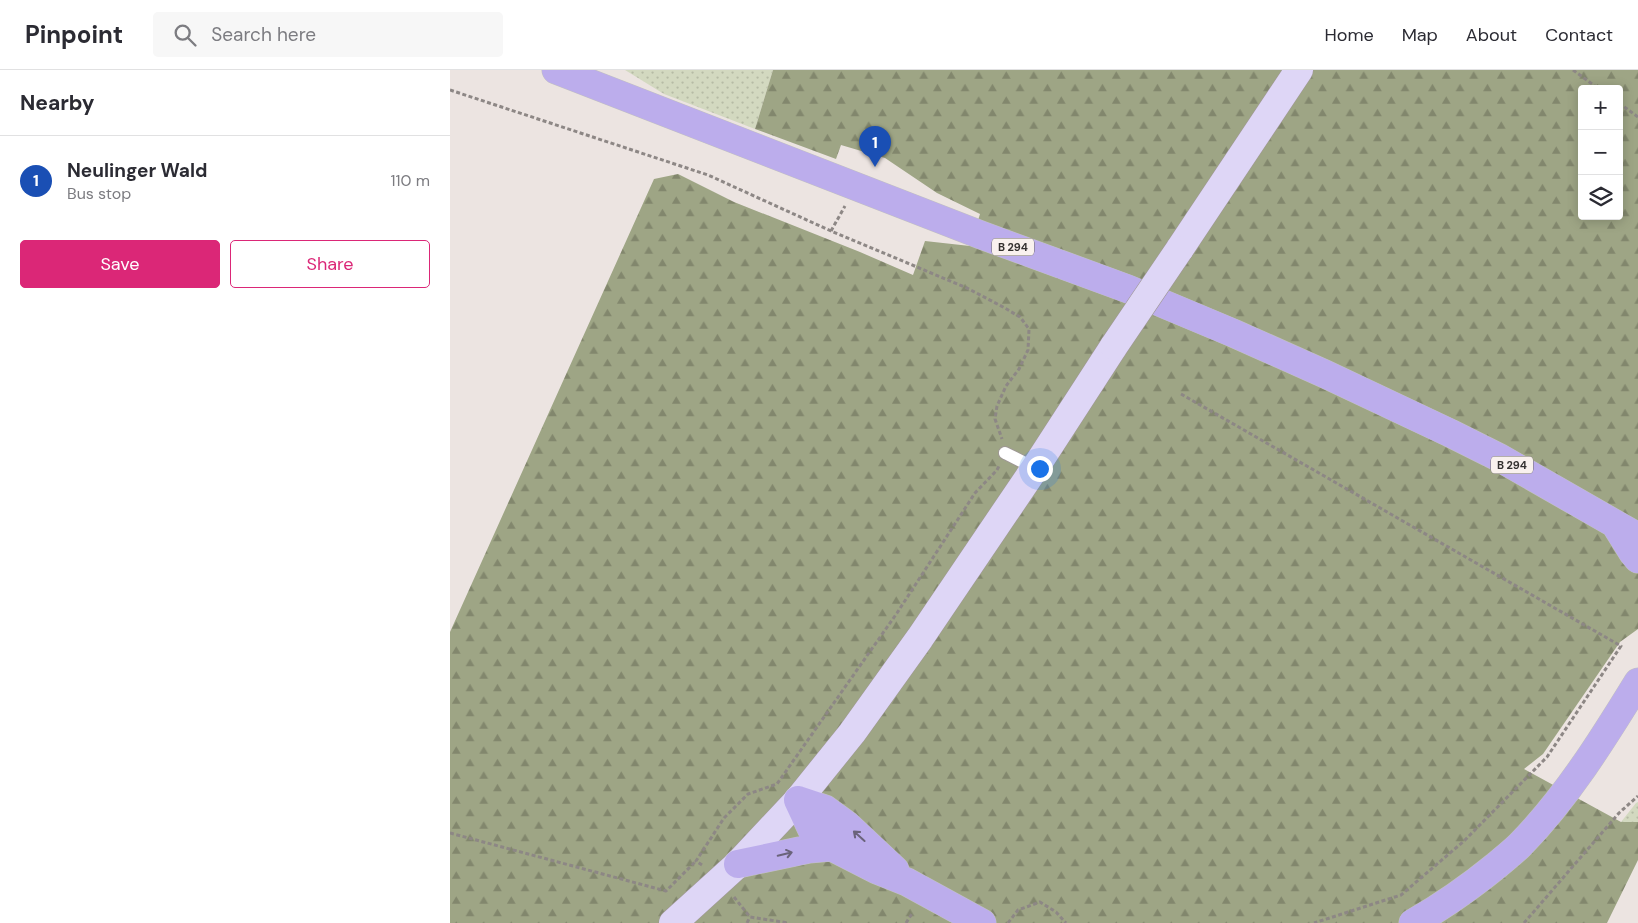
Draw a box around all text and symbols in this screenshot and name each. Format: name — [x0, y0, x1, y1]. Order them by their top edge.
search box — [153, 12, 503, 57]
text: Pinpoint — [25, 19, 123, 50]
icon: search — [171, 21, 199, 49]
text: Search here — [211, 22, 316, 47]
text: Home — [1324, 23, 1374, 47]
text: Map — [1402, 23, 1438, 47]
text: About — [1466, 23, 1517, 47]
text: Contact — [1545, 23, 1613, 47]
map controls — [1578, 85, 1623, 220]
button: + — [1578, 85, 1623, 130]
text: Nearby — [20, 89, 94, 117]
pin: 1 — [859, 126, 891, 167]
button: − — [1578, 130, 1623, 175]
text: Neulinger Wald — [67, 158, 208, 183]
text: 1 — [33, 170, 39, 191]
text: 110 m — [391, 170, 430, 191]
button: layers — [1578, 175, 1623, 220]
text: Bus stop — [67, 183, 131, 204]
road number: B 294 — [992, 238, 1034, 256]
button: Save — [20, 240, 220, 288]
button: Share — [230, 240, 430, 288]
your location — [1027, 456, 1053, 482]
road number: B 294 — [1491, 456, 1533, 474]
one-way arrow — [852, 830, 865, 842]
one-way arrow — [776, 849, 792, 858]

